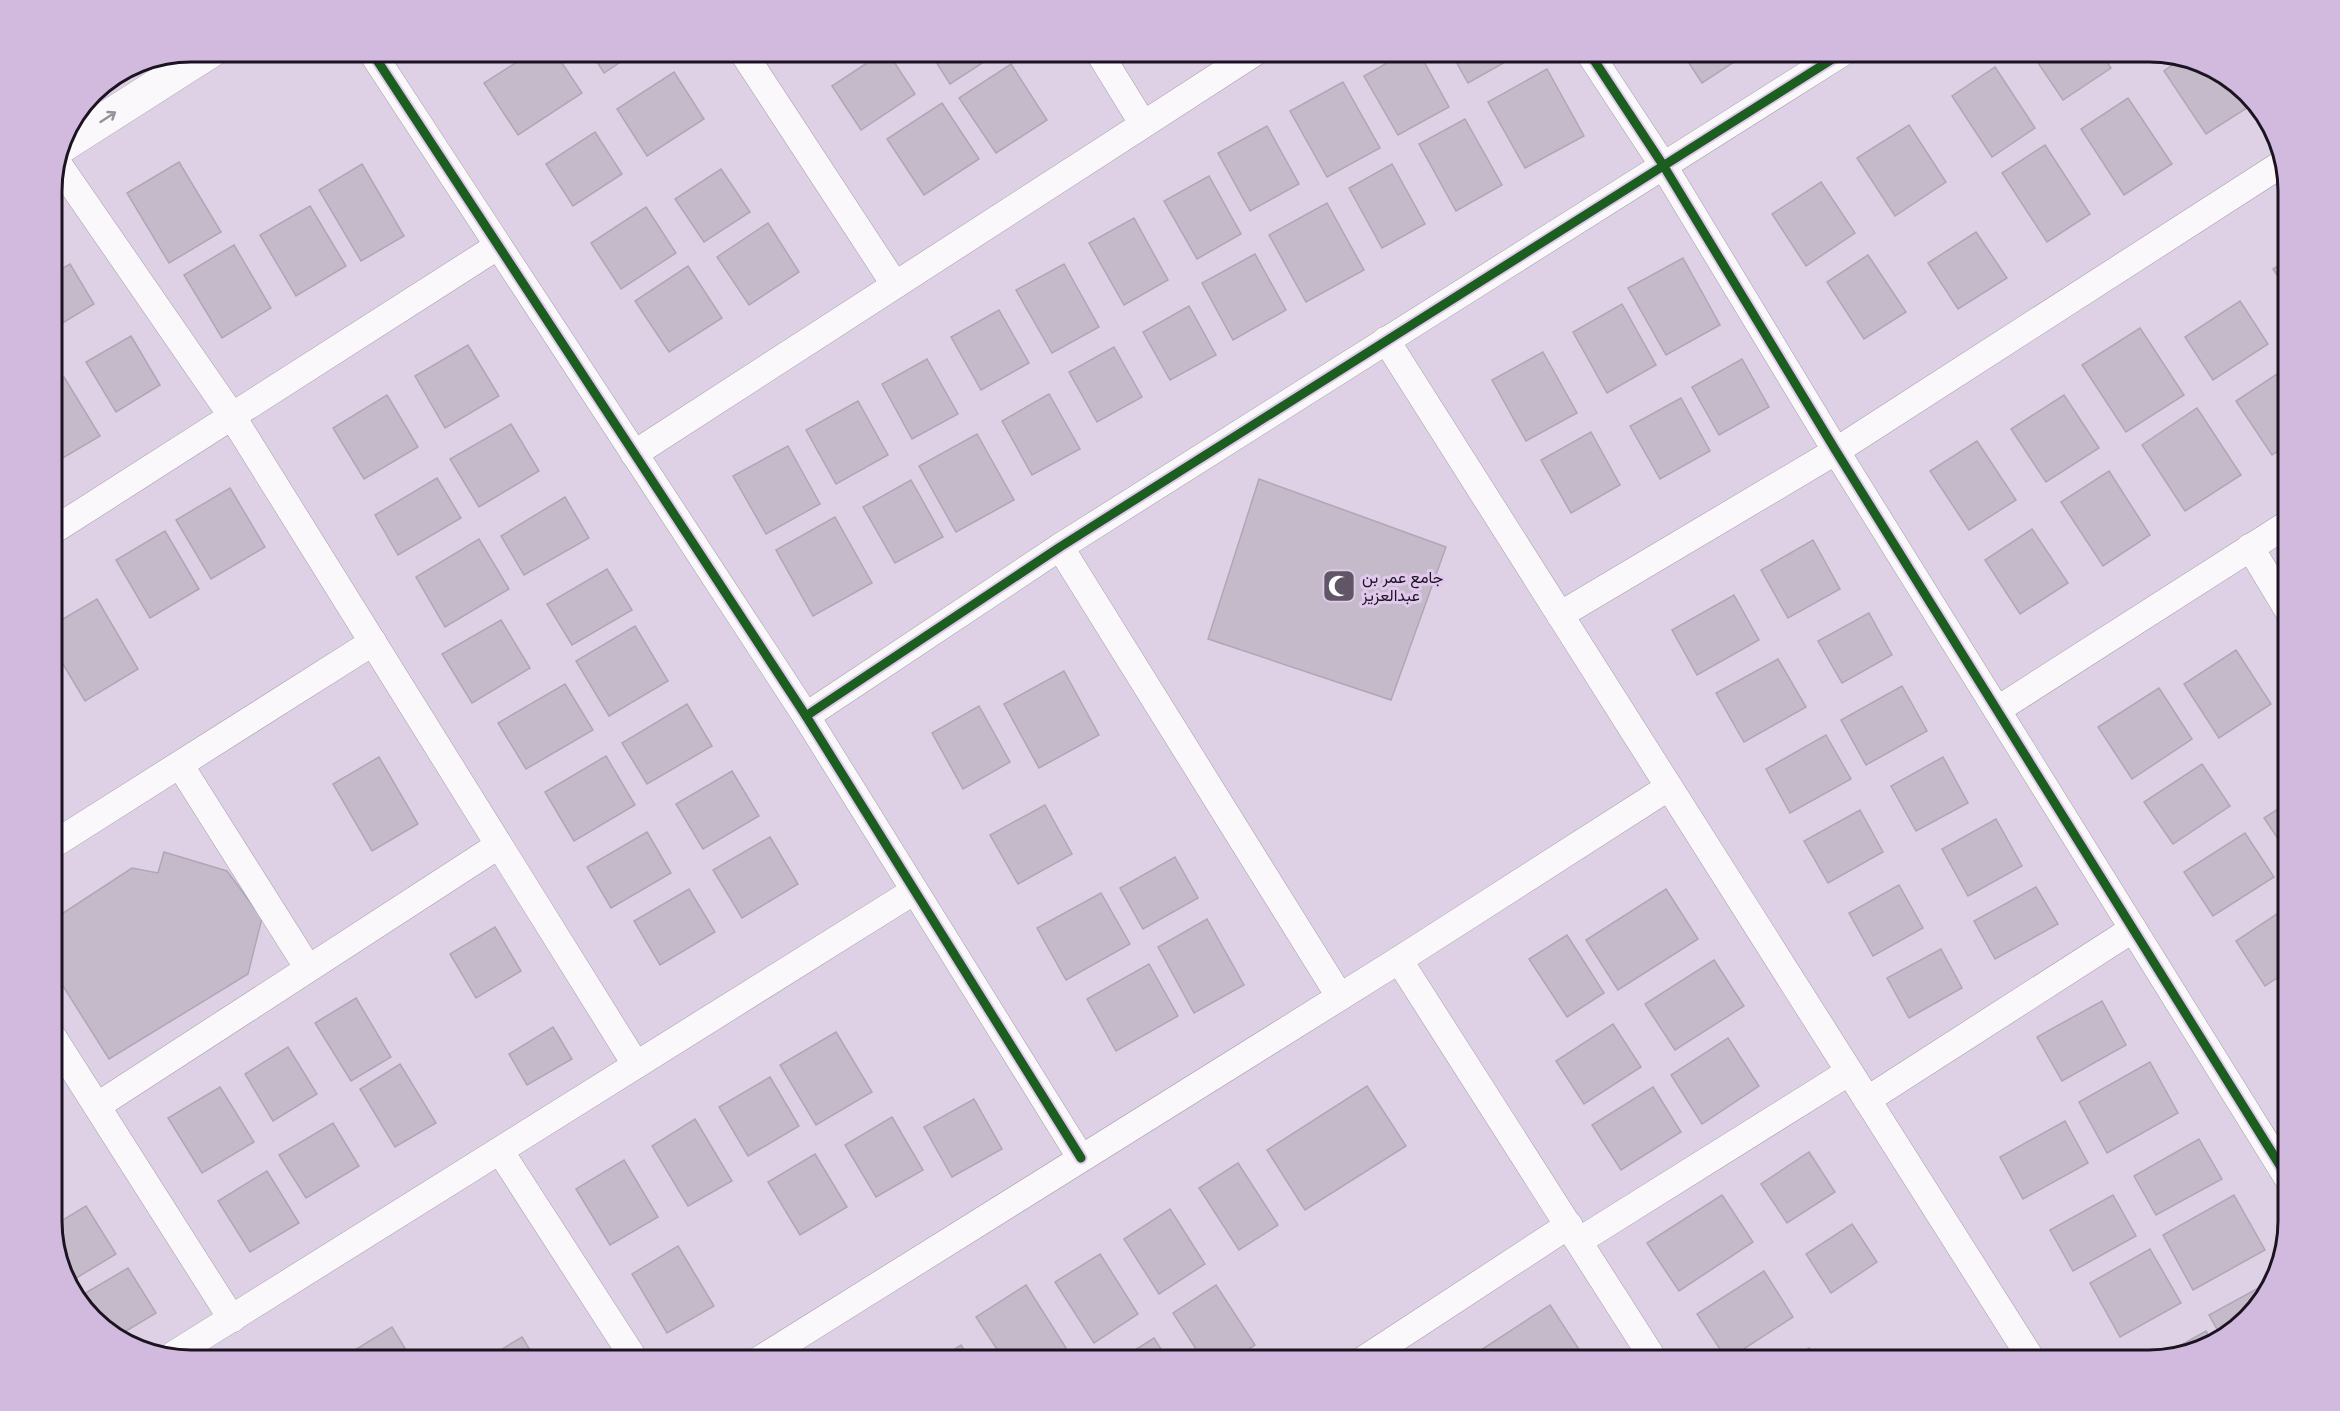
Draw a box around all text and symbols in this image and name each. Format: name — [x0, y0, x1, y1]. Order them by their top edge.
one-way arrow — [99, 111, 116, 123]
place label: جامع عمر بن عبدالعزيز — [1361, 566, 1444, 606]
mosque icon: جامع عمر بن عبدالعزيز — [1321, 568, 1357, 604]

